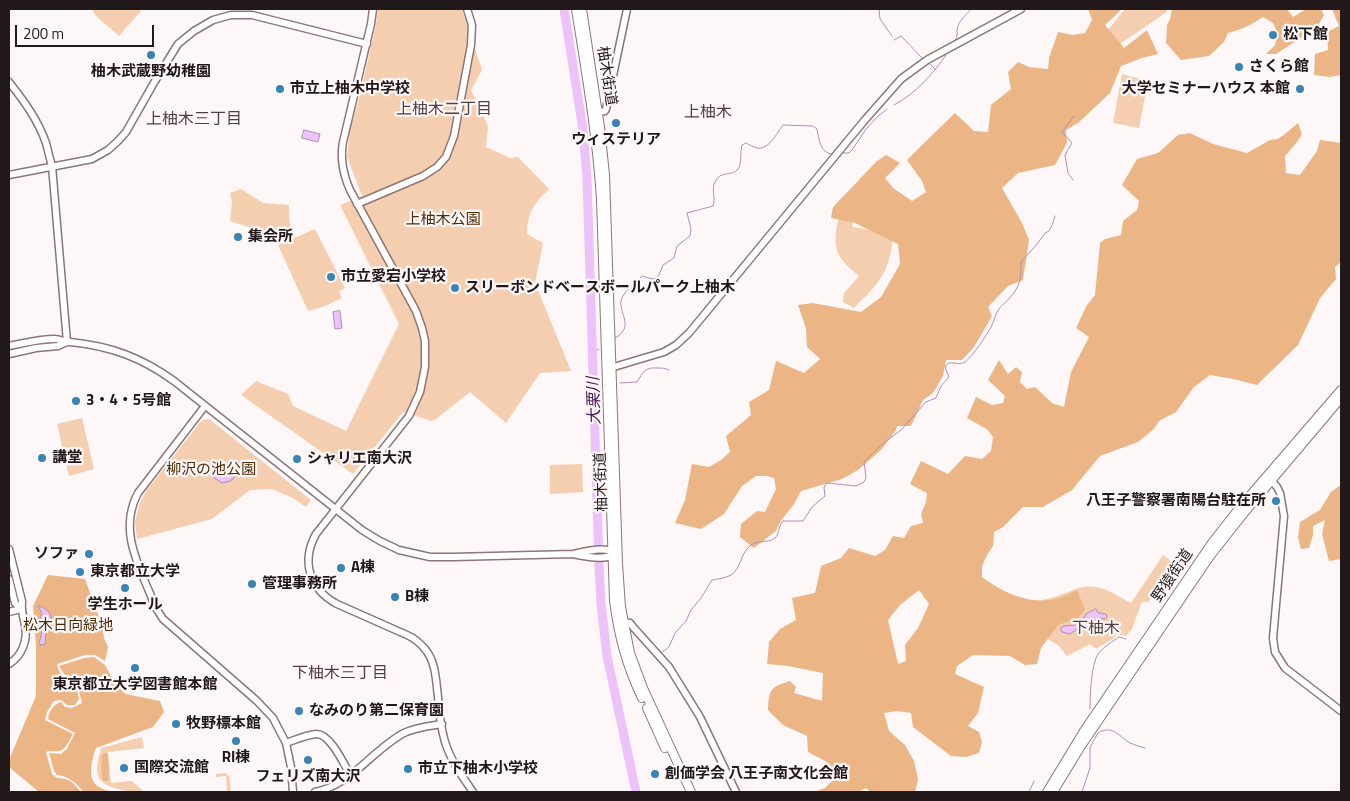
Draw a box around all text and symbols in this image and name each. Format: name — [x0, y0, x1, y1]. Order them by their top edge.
scale bar — [18, 15, 156, 47]
text: 200 m — [23, 22, 64, 45]
place label: 松下館 — [1283, 26, 1328, 44]
marker: 松下館 — [1267, 29, 1279, 41]
street label: 柚木街道 — [592, 45, 620, 107]
marker: 柚木武蔵野幼稚園 — [145, 49, 157, 61]
place label: さくら館 — [1249, 58, 1309, 76]
marker: さくら館 — [1233, 61, 1245, 73]
place label: 柚木武蔵野幼稚園 — [91, 63, 211, 81]
place label: 市立上柚木中学校 — [290, 80, 410, 98]
place label: 大学セミナーハウス 本館 — [1122, 80, 1290, 98]
marker: 市立上柚木中学校 — [274, 83, 286, 95]
marker: 大学セミナーハウス 本館 — [1294, 83, 1306, 95]
district label: 上柚木二丁目 — [396, 100, 492, 120]
district label: 上柚木 — [684, 103, 732, 123]
district label: 上柚木三丁目 — [146, 110, 242, 130]
marker: ウィステリア — [610, 117, 622, 129]
place label: ウィステリア — [571, 131, 661, 149]
park label: 上柚木公園 — [406, 211, 480, 229]
place label: 集会所 — [248, 228, 293, 246]
marker: 集会所 — [232, 231, 244, 243]
place label: 市立愛宕小学校 — [341, 268, 446, 286]
marker: 市立愛宕小学校 — [325, 271, 337, 283]
place label: スリーボンドベースボールパーク上柚木 — [465, 279, 735, 297]
marker: スリーボンドベースボールパーク上柚木 — [449, 282, 461, 294]
water label: 大栗川 — [585, 377, 605, 425]
place label: 3・4・5号館 — [86, 392, 171, 410]
marker: 3・4・5号館 — [70, 395, 82, 407]
place label: 講堂 — [52, 449, 82, 467]
place label: シャリエ南大沢 — [307, 450, 412, 468]
marker: 講堂 — [36, 452, 48, 464]
street label: 柚木街道 — [592, 452, 612, 512]
marker: シャリエ南大沢 — [291, 453, 303, 465]
park label: 柳沢の池公園 — [166, 461, 256, 479]
place label: 八王子警察署南陽台駐在所 — [1086, 492, 1266, 510]
marker: 八王子警察署南陽台駐在所 — [1270, 495, 1282, 507]
place label: ソファ — [34, 545, 79, 563]
street label: 野猿街道 — [1149, 546, 1197, 606]
marker: ソファ — [83, 548, 95, 560]
place label: A棟 — [351, 559, 375, 577]
marker: A棟 — [335, 562, 347, 574]
place label: 東京都立大学 — [90, 563, 180, 581]
marker: 東京都立大学 — [74, 566, 86, 578]
place label: 管理事務所 — [262, 575, 337, 593]
marker: 管理事務所 — [246, 578, 258, 590]
marker: 学生ホール — [119, 582, 131, 594]
place label: B棟 — [405, 588, 429, 606]
marker: B棟 — [389, 591, 401, 603]
place label: 学生ホール — [88, 596, 162, 614]
park label: 松木日向緑地 — [23, 617, 113, 635]
district label: 下柚木 — [1072, 619, 1120, 639]
marker: 東京都立大学図書館本館 — [129, 662, 141, 674]
district label: 下柚木三丁目 — [292, 664, 388, 684]
place label: 東京都立大学図書館本館 — [53, 676, 217, 694]
place label: なみのり第二保育園 — [309, 702, 444, 720]
marker: なみのり第二保育園 — [293, 705, 305, 717]
place label: 牧野標本館 — [186, 715, 261, 733]
marker: 牧野標本館 — [170, 718, 182, 730]
marker: RI棟 — [230, 735, 242, 747]
place label: RI棟 — [222, 749, 250, 767]
marker: フェリズ南大沢 — [302, 754, 314, 766]
place label: 国際交流館 — [134, 759, 209, 777]
place label: 市立下柚木小学校 — [418, 760, 538, 778]
marker: 国際交流館 — [118, 762, 130, 774]
marker: 市立下柚木小学校 — [402, 763, 414, 775]
place label: 創価学会 八王子南文化会館 — [665, 765, 848, 783]
place label: フェリズ南大沢 — [256, 768, 360, 786]
marker: 創価学会 八王子南文化会館 — [649, 768, 661, 780]

